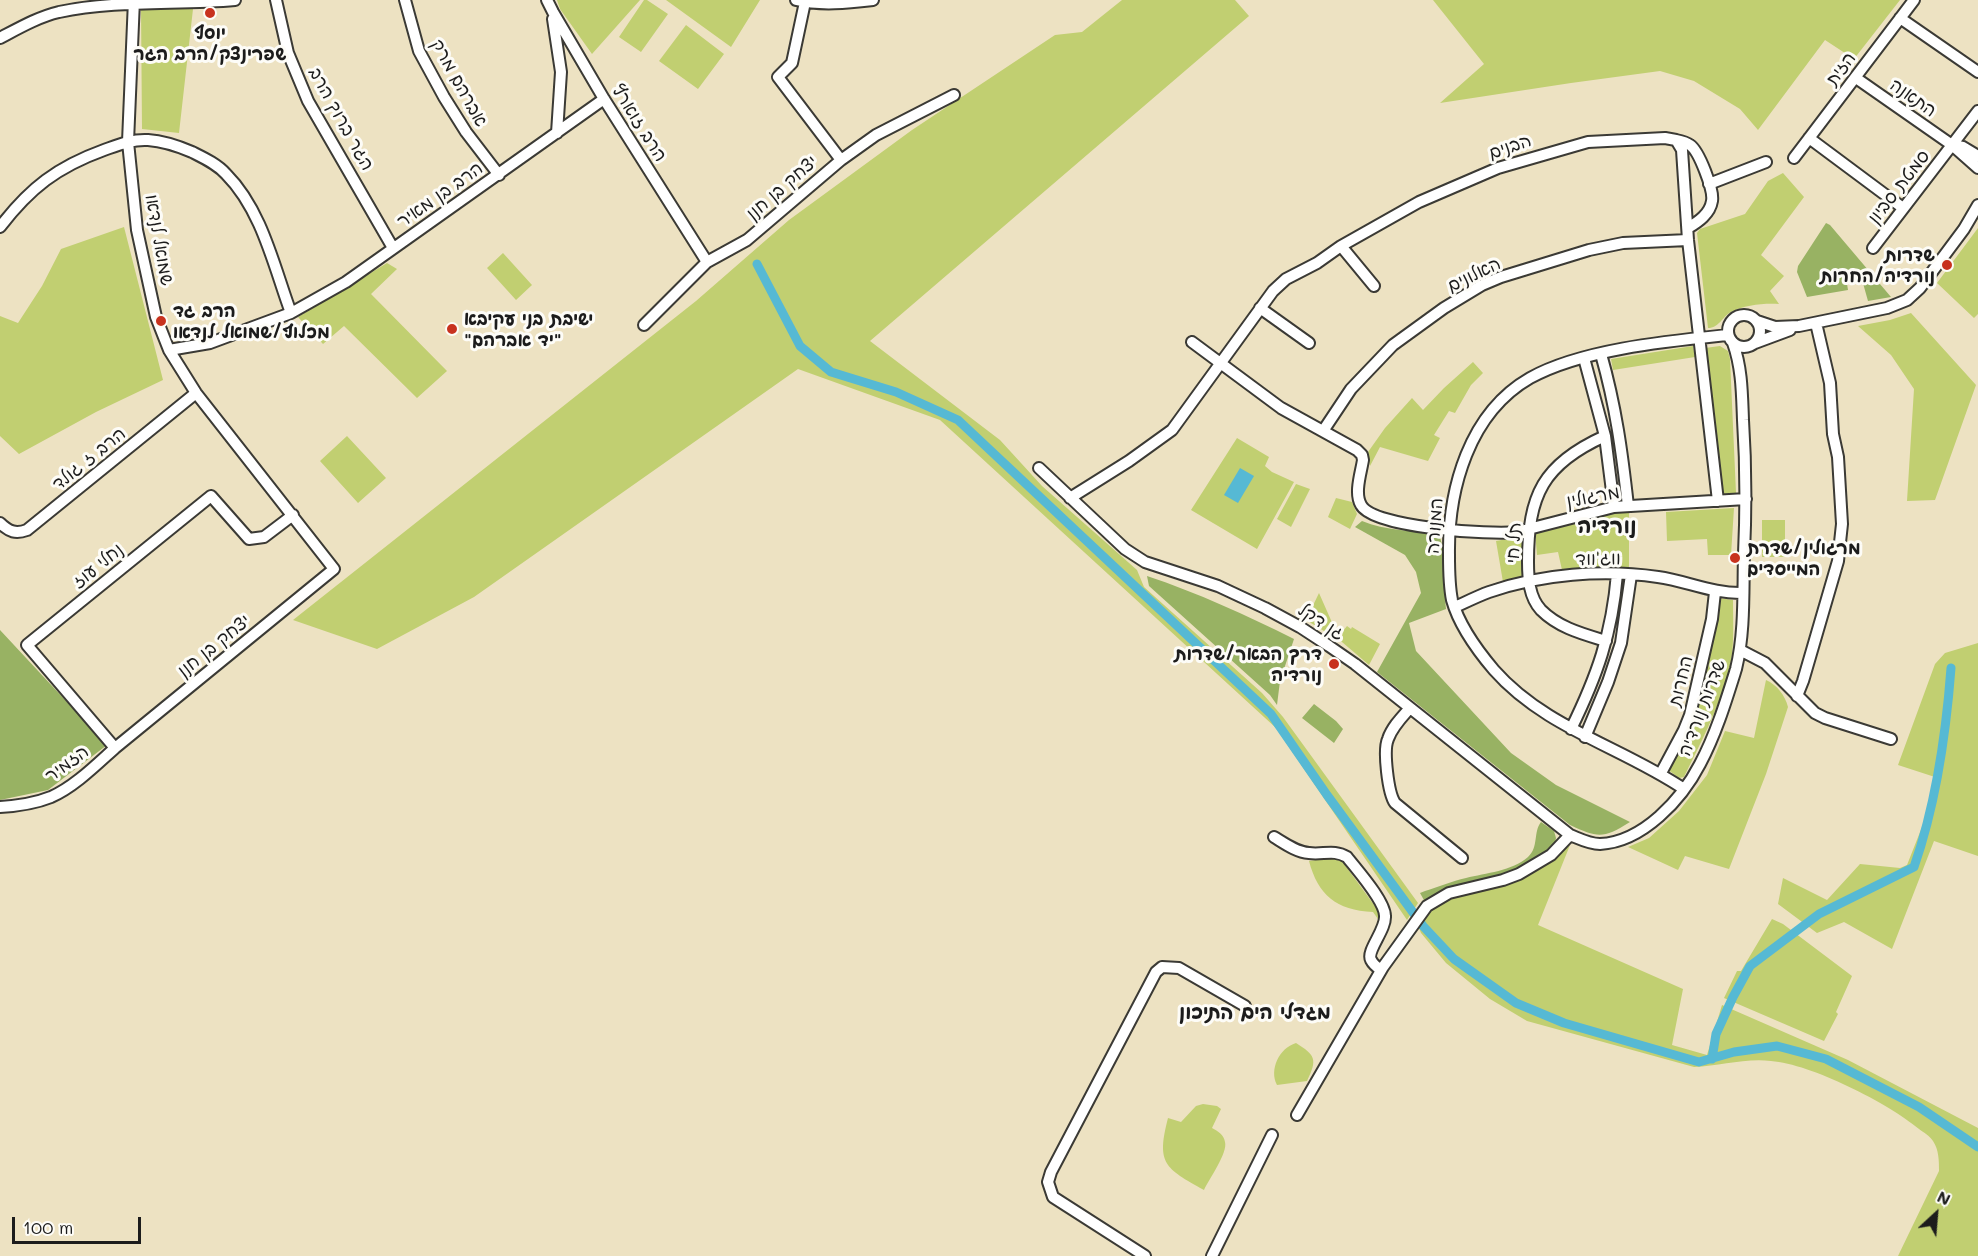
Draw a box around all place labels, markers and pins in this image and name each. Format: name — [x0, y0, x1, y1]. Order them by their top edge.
marker: יוסף שפרינצק/הרב הגר — [203, 6, 217, 20]
place label: יוסף שפרינצק/הרב הגר — [134, 22, 286, 64]
place label: שדרות נורדיה/החרות — [1820, 244, 1935, 286]
marker: שדרות נורדיה/החרות — [1940, 258, 1954, 272]
place label: הרב גד מכלוף/שמואל לנדאו — [173, 300, 330, 342]
place label: ישיבת בני עקיבא "יד אברהם" — [464, 308, 593, 350]
marker: הרב גד מכלוף/שמואל לנדאו — [154, 314, 168, 328]
marker: ישיבת בני עקיבא "יד אברהם" — [445, 322, 459, 336]
place label: מרגולין/שדרת המייסדים — [1747, 537, 1861, 580]
marker: מרגולין/שדרת המייסדים — [1728, 551, 1742, 565]
place label: דרך הבאר/שדרות נורדיה — [1174, 643, 1322, 686]
marker: דרך הבאר/שדרות נורדיה — [1327, 657, 1341, 671]

